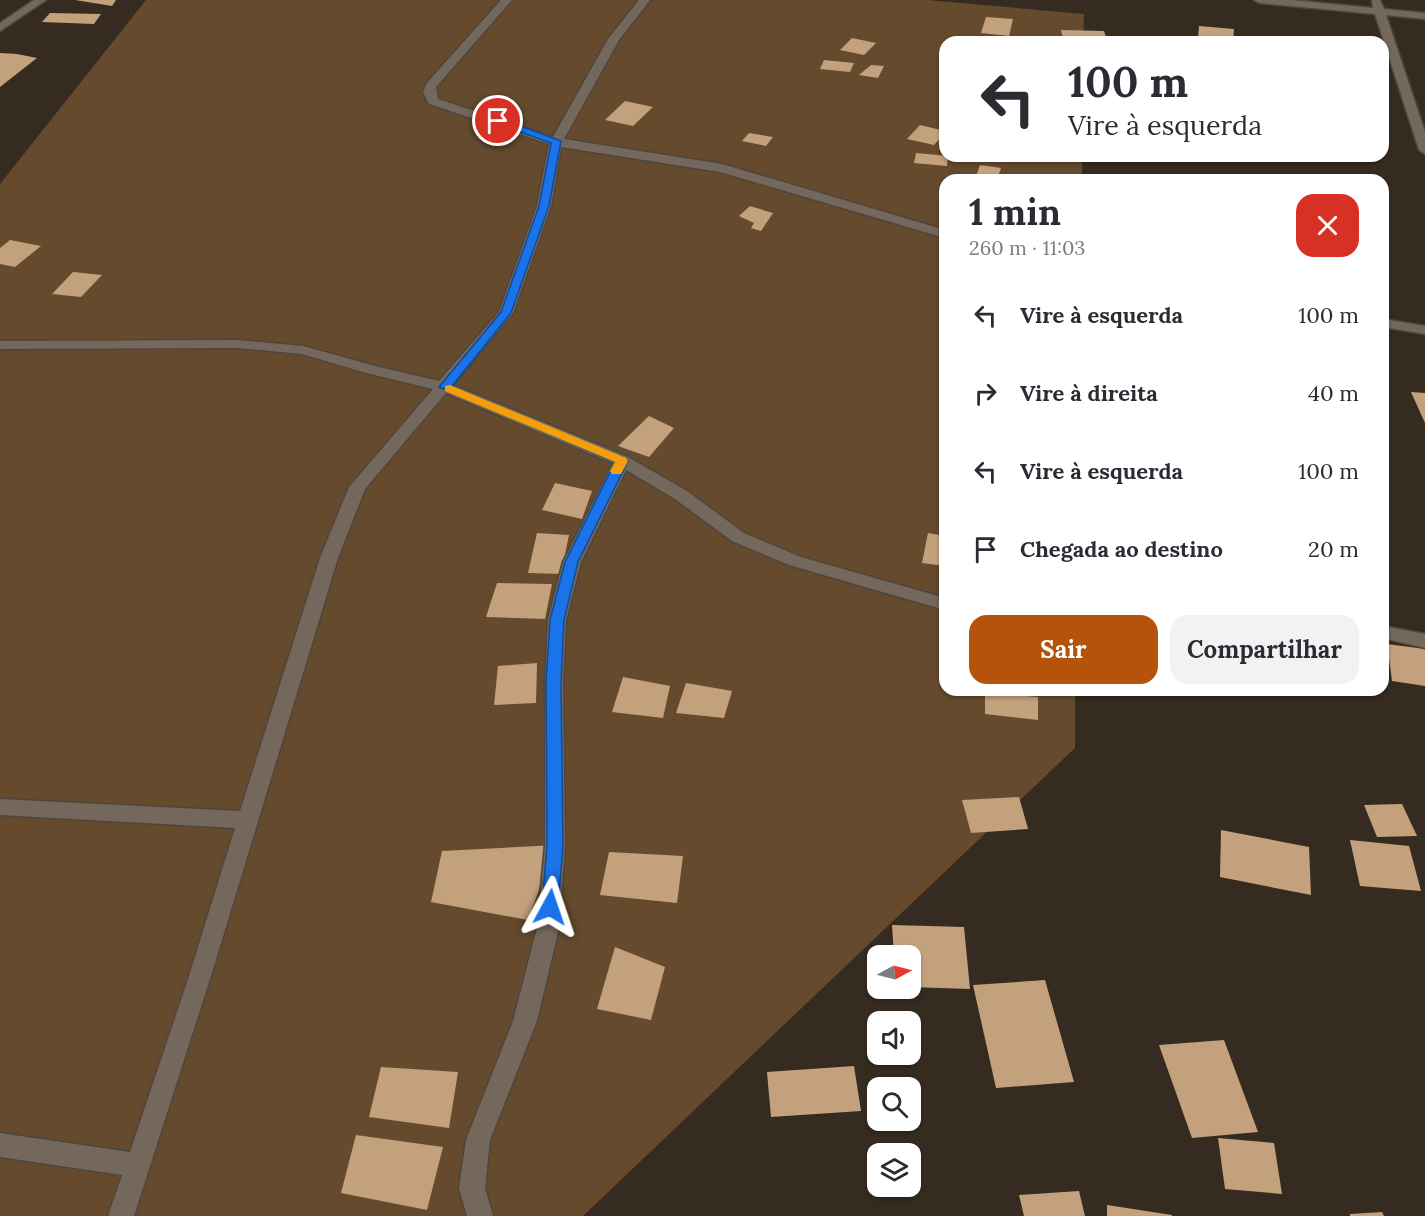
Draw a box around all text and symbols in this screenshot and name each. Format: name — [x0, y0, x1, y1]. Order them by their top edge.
text: 100 m — [1068, 55, 1188, 109]
icon: left — [969, 60, 1047, 138]
pin — [472, 95, 523, 146]
icon: arrive — [481, 104, 514, 137]
text: Vire à esquerda — [1068, 108, 1262, 142]
text: 1 min — [969, 189, 1061, 235]
button: close — [1296, 194, 1359, 257]
text: 260 m · 11:03 — [969, 235, 1086, 260]
icon: left — [969, 299, 1002, 332]
text: Vire à esquerda — [1020, 301, 1183, 329]
text: 100 m — [1298, 301, 1359, 329]
icon: right — [969, 377, 1002, 410]
text: Vire à direita — [1020, 379, 1158, 407]
text: 40 m — [1308, 379, 1359, 407]
icon: left — [969, 455, 1002, 488]
text: Vire à esquerda — [1020, 457, 1183, 485]
text: 100 m — [1298, 457, 1359, 485]
icon: arrive — [969, 533, 1002, 566]
text: Chegada ao destino — [1020, 535, 1223, 563]
text: 20 m — [1308, 535, 1359, 563]
button: Sair — [969, 615, 1158, 684]
button: Compartilhar — [1170, 615, 1359, 684]
position arrow — [518, 875, 582, 939]
north arrow — [867, 945, 921, 999]
map controls — [867, 945, 921, 1197]
button: sound — [867, 1011, 921, 1065]
button: search — [867, 1077, 921, 1131]
button: layers — [867, 1143, 921, 1197]

